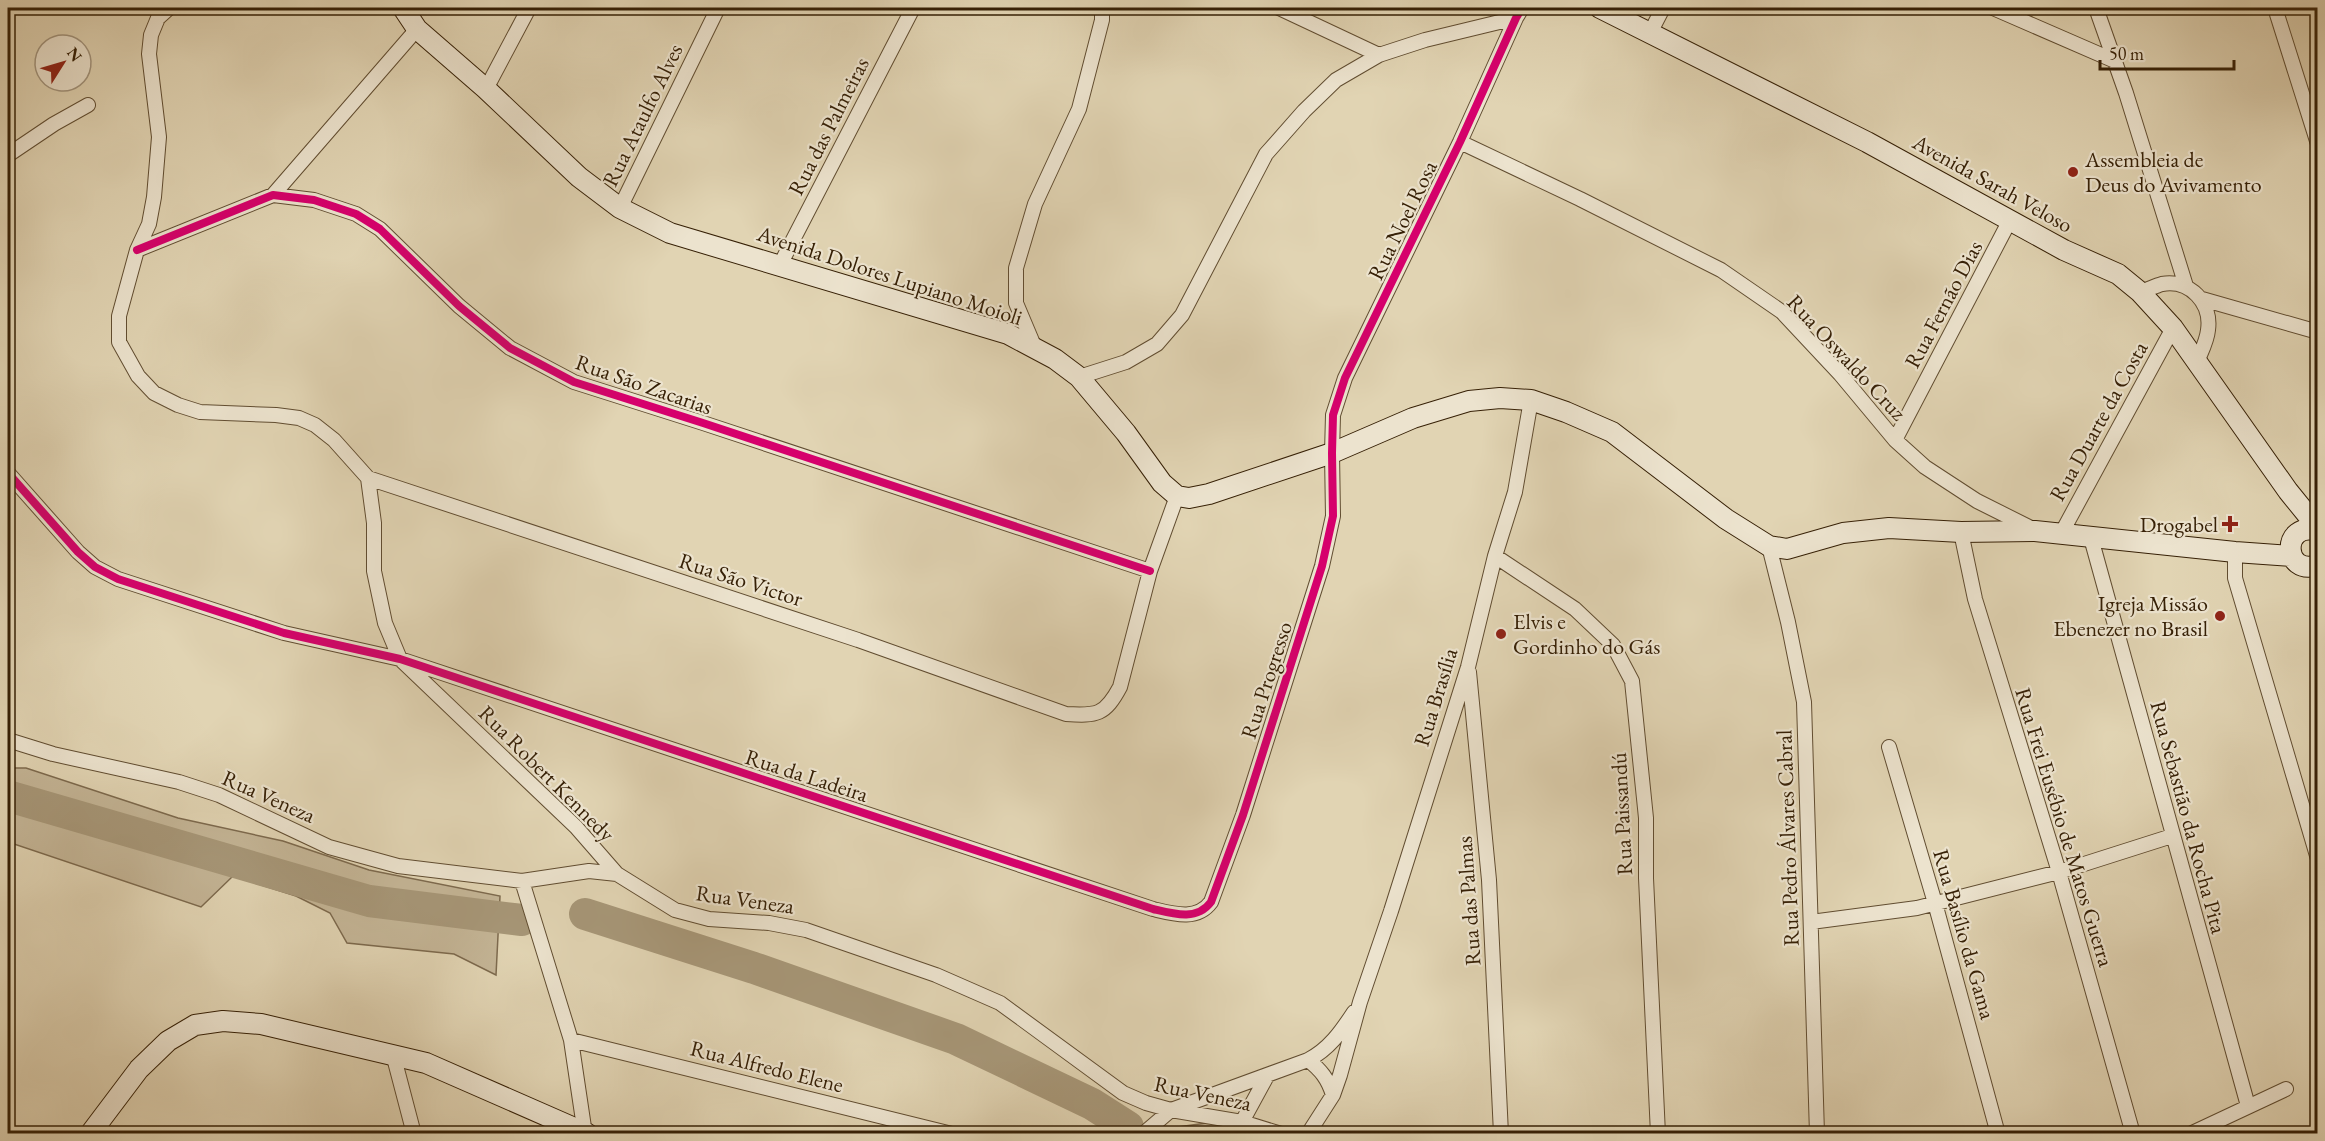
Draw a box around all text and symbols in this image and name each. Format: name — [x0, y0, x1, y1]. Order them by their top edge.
north arrow — [33, 33, 93, 93]
scale bar — [2100, 33, 2234, 71]
street label: Rua Ataulfo Alves — [595, 39, 690, 191]
text: 50 m — [2109, 42, 2144, 65]
text: N — [62, 43, 87, 66]
street label: Rua das Palmeiras — [781, 52, 876, 200]
street label: Avenida Sarah Veloso — [1907, 127, 2078, 240]
place label: Assembleia de Deus do Avivamento — [2084, 145, 2262, 199]
street label: Rua Noel Rosa — [1361, 155, 1444, 285]
marker: Assembleia de Deus do Avivamento — [2066, 165, 2080, 179]
street label: Avenida Dolores Lupiano Moioli — [753, 219, 1026, 332]
street label: Rua Fernão Dias — [1898, 235, 1989, 373]
street label: Rua Oswaldo Cruz — [1781, 288, 1913, 427]
street label: Rua Duarte da Costa — [2043, 336, 2154, 506]
street label: Rua São Zacarias — [572, 348, 716, 421]
place label: Drogabel — [2140, 510, 2218, 539]
marker: Drogabel — [2223, 517, 2237, 531]
street label: Rua São Victor — [675, 546, 807, 613]
place label: Igreja Missão Ebenezer no Brasil — [2053, 589, 2208, 643]
place label: Elvis e Gordinho do Gás — [1513, 607, 1660, 661]
marker: Igreja Missão Ebenezer no Brasil — [2213, 609, 2227, 623]
street label: Rua Progresso — [1234, 618, 1299, 742]
marker: Elvis e Gordinho do Gás — [1494, 627, 1508, 641]
street label: Rua Brasília — [1407, 644, 1464, 750]
street label: Rua Frei Eusébio de Matos Guerra — [2008, 684, 2121, 970]
street label: Rua Sebastião da Rocha Pita — [2143, 697, 2234, 937]
street label: Rua Robert Kennedy — [472, 699, 621, 848]
street label: Rua Pedro Álvares Cabral — [1769, 729, 1806, 947]
street label: Rua da Ladeira — [742, 742, 872, 809]
street label: Rua Paissandú — [1604, 751, 1639, 876]
street label: Rua Veneza — [218, 763, 320, 830]
street label: Rua das Palmas — [1450, 835, 1487, 967]
street label: Rua Basílio da Gama — [1926, 846, 2003, 1023]
street label: Rua Veneza — [694, 878, 796, 921]
street label: Rua Alfredo Elene — [687, 1033, 847, 1100]
street label: Rua Veneza — [1152, 1069, 1254, 1118]

